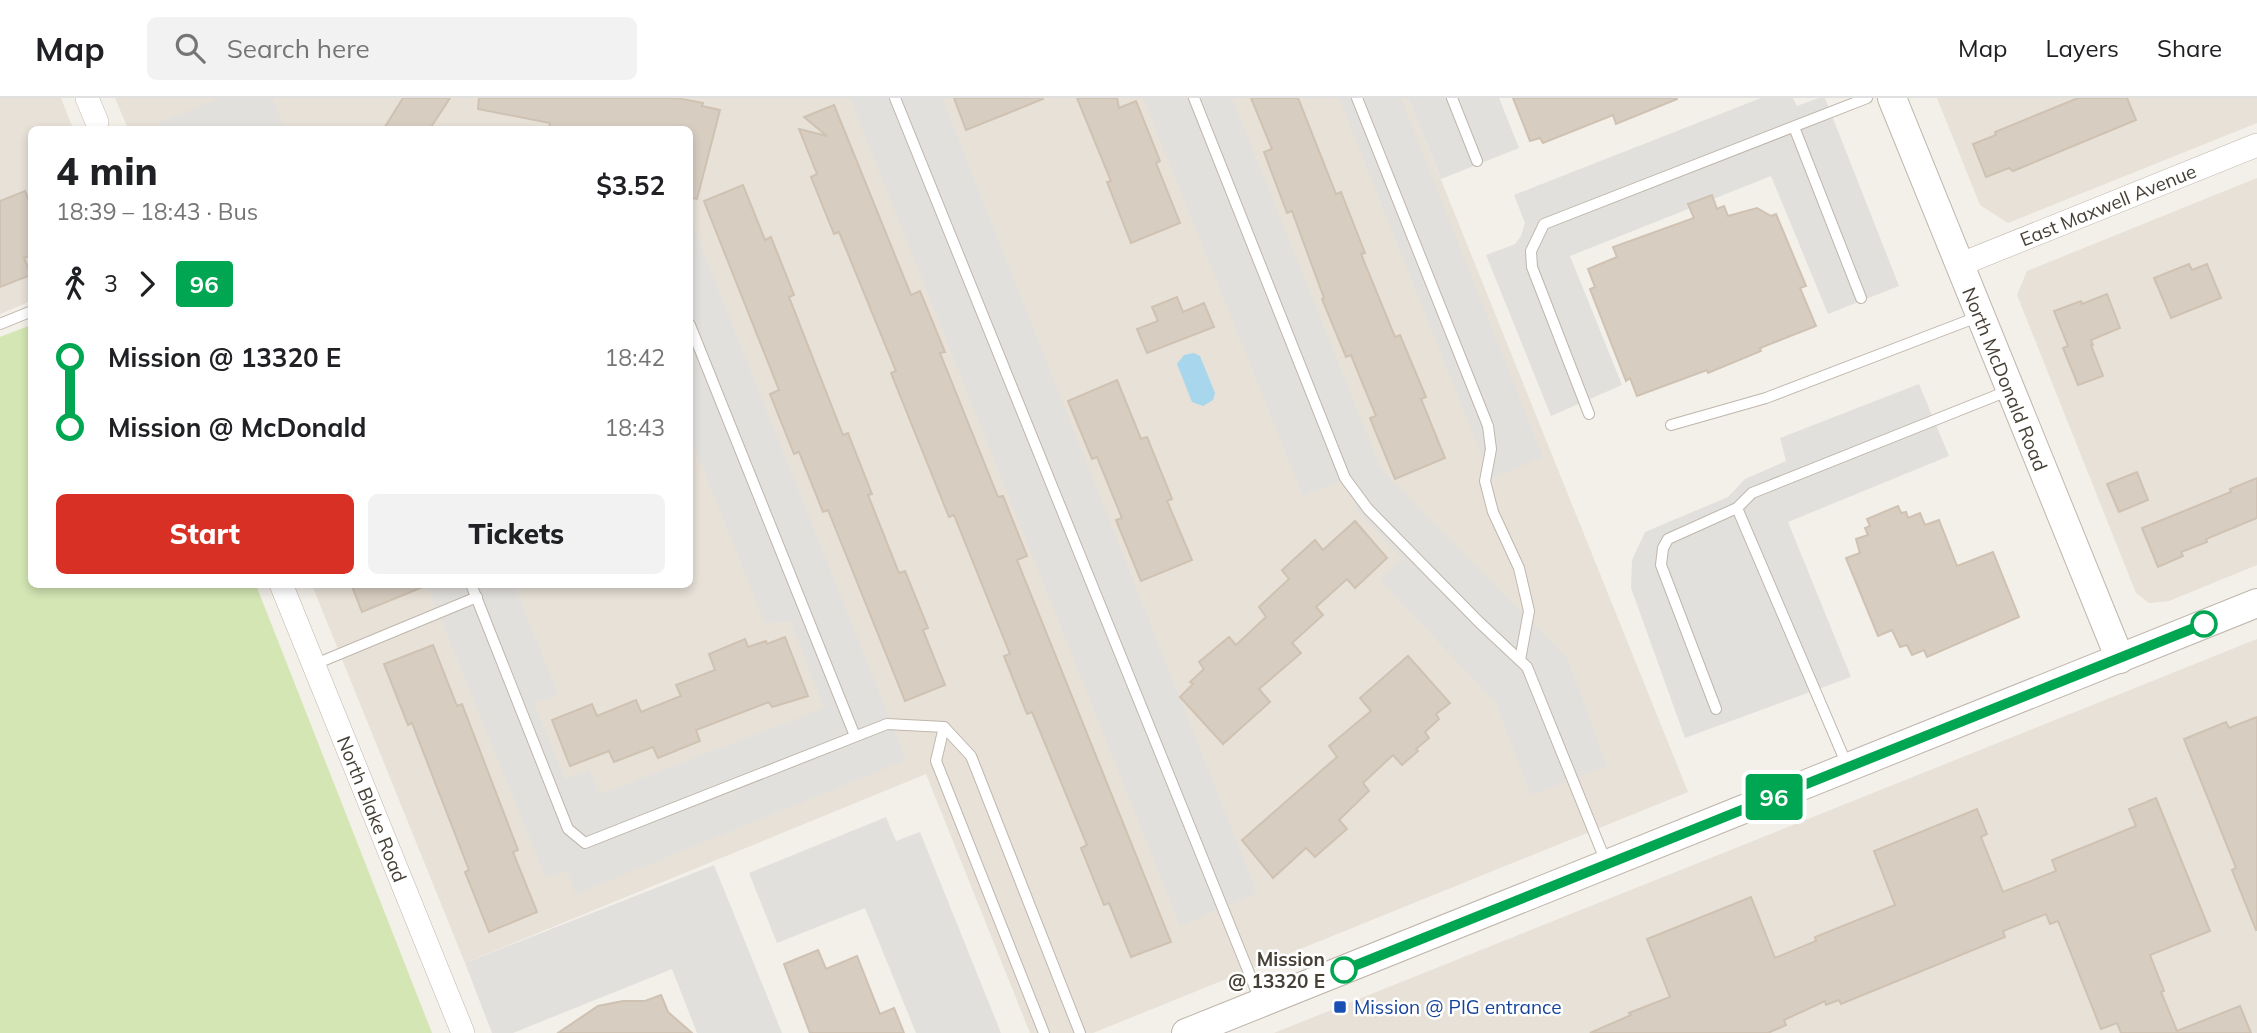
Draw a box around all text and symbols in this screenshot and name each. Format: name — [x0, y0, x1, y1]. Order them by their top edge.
search box — [147, 17, 637, 80]
text: Map — [35, 28, 105, 69]
icon: search — [171, 29, 209, 67]
text: Search here — [227, 32, 370, 65]
text: Map — [1958, 33, 2007, 63]
text: Layers — [2045, 33, 2119, 63]
text: Share — [2157, 33, 2222, 63]
text: 4 min — [56, 147, 158, 195]
street label: East Maxwell Avenue — [2016, 159, 2200, 251]
text: $3.52 — [596, 169, 665, 202]
text: 18:39 – 18:43 · Bus — [56, 197, 258, 226]
icon: walk — [56, 265, 94, 303]
icon: forward — [128, 265, 166, 303]
text: 3 — [104, 269, 118, 298]
text: 96 — [190, 269, 219, 299]
street label: North McDonald Road — [1957, 284, 2053, 474]
text: Mission @ 13320 E — [108, 341, 341, 374]
text: 18:42 — [605, 343, 665, 372]
text: Mission @ McDonald — [108, 411, 366, 444]
text: 18:43 — [605, 413, 665, 442]
button: Start — [56, 494, 354, 574]
button: Tickets — [368, 494, 665, 574]
unlabelled marker — [2191, 611, 2217, 637]
street label: North Blake Road — [332, 732, 412, 886]
line badge: 96 — [1742, 774, 1806, 820]
text: 96 — [1760, 782, 1788, 812]
place label: Mission @ 13320 E — [1228, 947, 1325, 993]
marker: Mission @ 13320 E — [1331, 957, 1357, 983]
place label: Mission @ PIG entrance — [1354, 995, 1562, 1019]
marker: Mission @ PIG entrance — [1332, 999, 1348, 1015]

